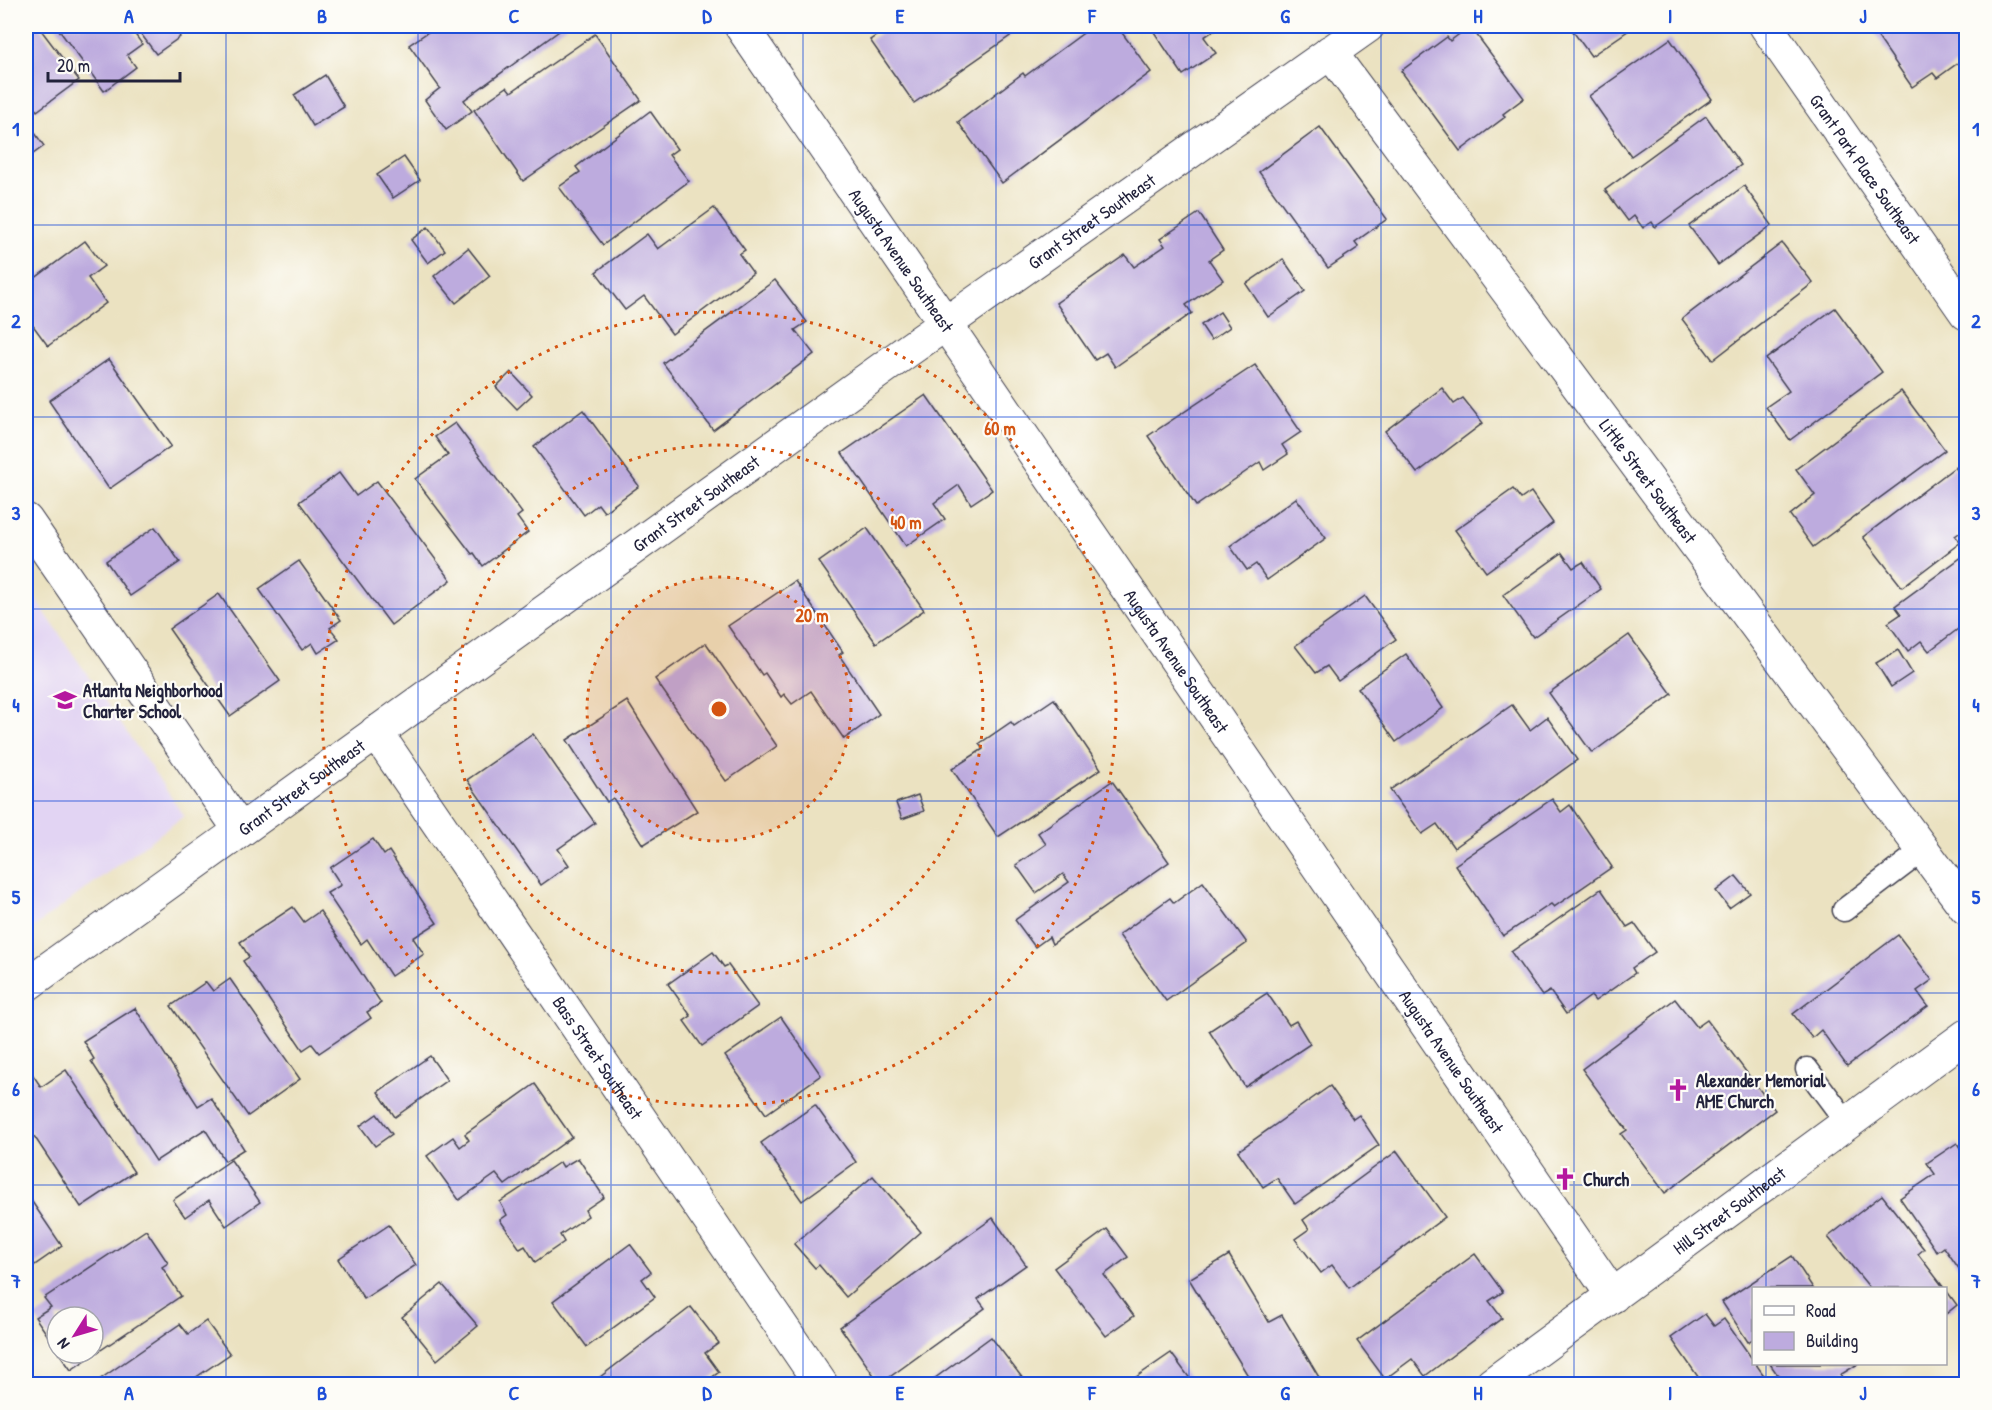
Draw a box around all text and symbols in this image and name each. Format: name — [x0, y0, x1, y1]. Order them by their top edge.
text: A — [124, 2, 134, 29]
text: B — [317, 2, 327, 29]
text: C — [509, 2, 520, 29]
text: D — [702, 2, 712, 29]
text: E — [896, 2, 905, 29]
text: F — [1087, 2, 1097, 29]
text: G — [1280, 2, 1290, 29]
text: H — [1473, 2, 1483, 29]
text: I — [1668, 2, 1672, 29]
text: J — [1859, 2, 1867, 29]
scale bar — [48, 45, 180, 83]
text: 20 m — [57, 53, 90, 78]
street label: Grant Park Place Southeast — [1804, 89, 1927, 250]
text: 1 — [12, 115, 20, 142]
text: 1 — [1972, 115, 1980, 142]
street label: Grant Street Southeast — [1022, 167, 1161, 275]
street label: Augusta Avenue Southeast — [844, 183, 960, 338]
text: 2 — [11, 307, 21, 334]
text: 2 — [1971, 307, 1981, 334]
street label: Little Street Southeast — [1594, 413, 1703, 549]
text: 60 m — [984, 416, 1016, 441]
street label: Grant Street Southeast — [627, 448, 765, 557]
text: 3 — [12, 499, 21, 526]
text: 3 — [1972, 499, 1981, 526]
text: 40 m — [890, 510, 922, 535]
street label: Augusta Avenue Southeast — [1119, 584, 1236, 738]
text: 20 m — [796, 603, 828, 628]
place label: Atlanta Neighborhood Charter School — [83, 678, 222, 724]
school or university icon: Atlanta Neighborhood Charter School — [52, 687, 78, 713]
text: 4 — [12, 691, 20, 718]
text: 4 — [1972, 691, 1980, 718]
centre of rings — [709, 699, 729, 719]
street label: Grant Street Southeast — [233, 732, 370, 841]
text: 5 — [12, 883, 21, 910]
text: 5 — [1972, 883, 1981, 910]
street label: Augusta Avenue Southeast — [1394, 985, 1511, 1139]
street label: Bass Street Southeast — [547, 991, 650, 1125]
place label: Alexander Memorial AME Church — [1696, 1068, 1827, 1114]
text: 6 — [12, 1075, 20, 1102]
text: 6 — [1972, 1075, 1980, 1102]
church icon: Alexander Memorial AME Church — [1665, 1077, 1691, 1103]
street label: Hill Street Southeast — [1667, 1160, 1791, 1260]
church icon: Church — [1552, 1166, 1578, 1192]
place label: Church — [1583, 1167, 1630, 1192]
text: 7 — [10, 1267, 21, 1294]
text: 7 — [1970, 1267, 1981, 1294]
legend — [1752, 1287, 1947, 1365]
text: Road — [1806, 1298, 1836, 1323]
north arrow — [45, 1305, 105, 1365]
text: Building — [1806, 1328, 1858, 1353]
text: N — [51, 1334, 74, 1354]
text: A — [124, 1379, 134, 1406]
text: B — [317, 1379, 327, 1406]
text: C — [509, 1379, 520, 1406]
text: D — [702, 1379, 712, 1406]
text: E — [896, 1379, 905, 1406]
text: F — [1087, 1379, 1097, 1406]
text: G — [1280, 1379, 1290, 1406]
text: H — [1473, 1379, 1483, 1406]
text: I — [1668, 1379, 1672, 1406]
text: J — [1859, 1379, 1867, 1406]

